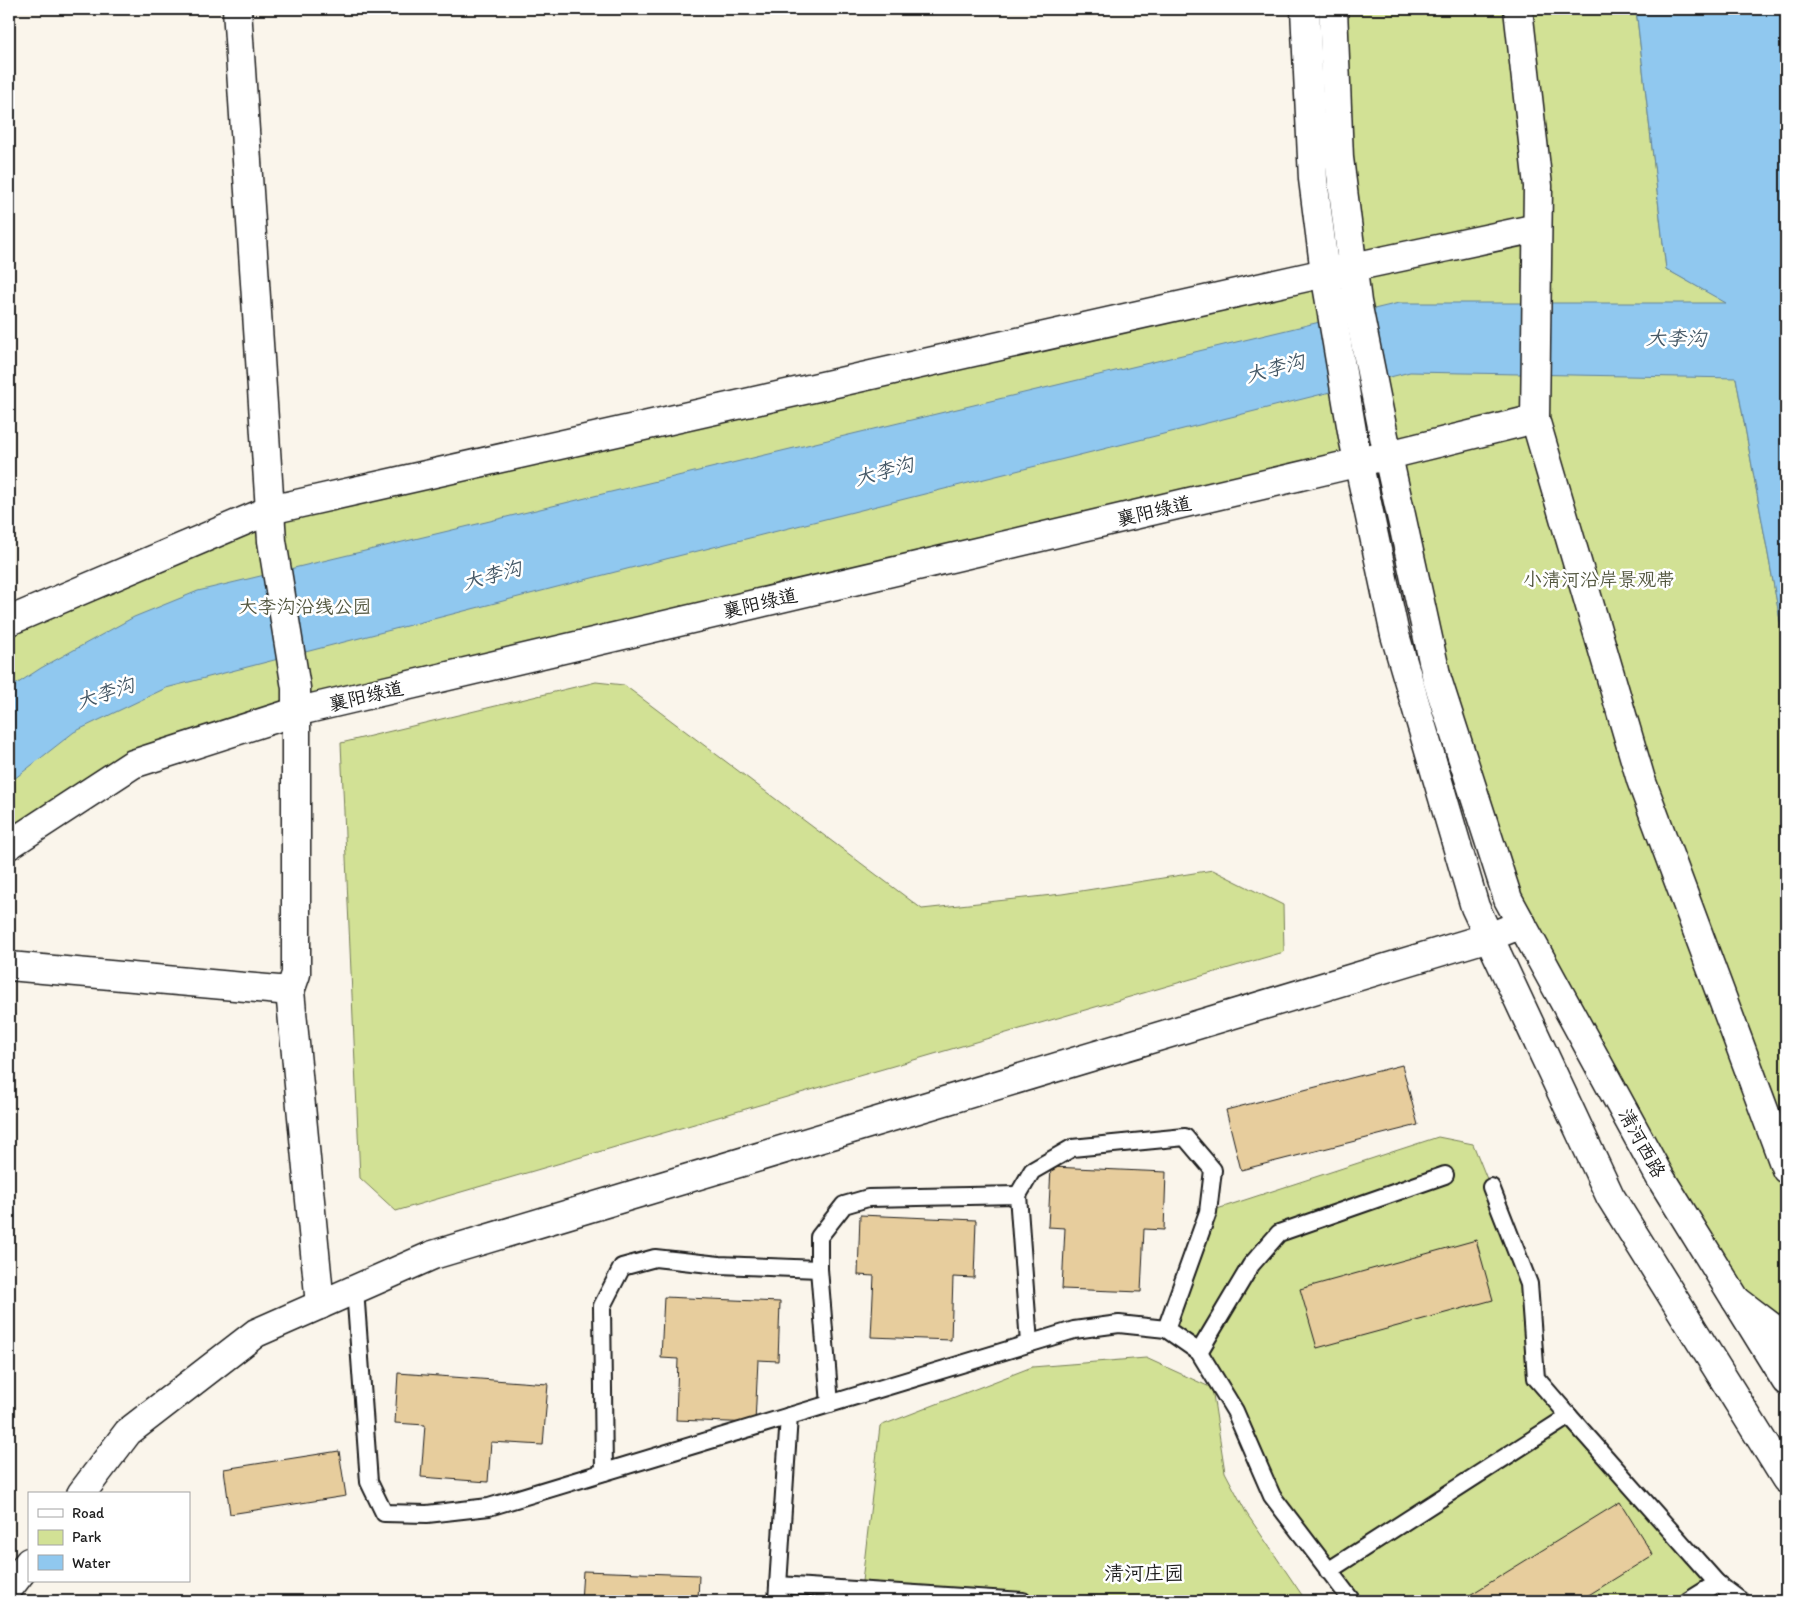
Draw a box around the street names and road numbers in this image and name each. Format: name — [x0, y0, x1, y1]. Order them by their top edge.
street label: 襄阳绿道 — [1114, 491, 1194, 531]
street label: 襄阳绿道 — [720, 583, 800, 623]
street label: 襄阳绿道 — [326, 676, 406, 716]
street label: 清河西路 — [1614, 1104, 1670, 1182]

